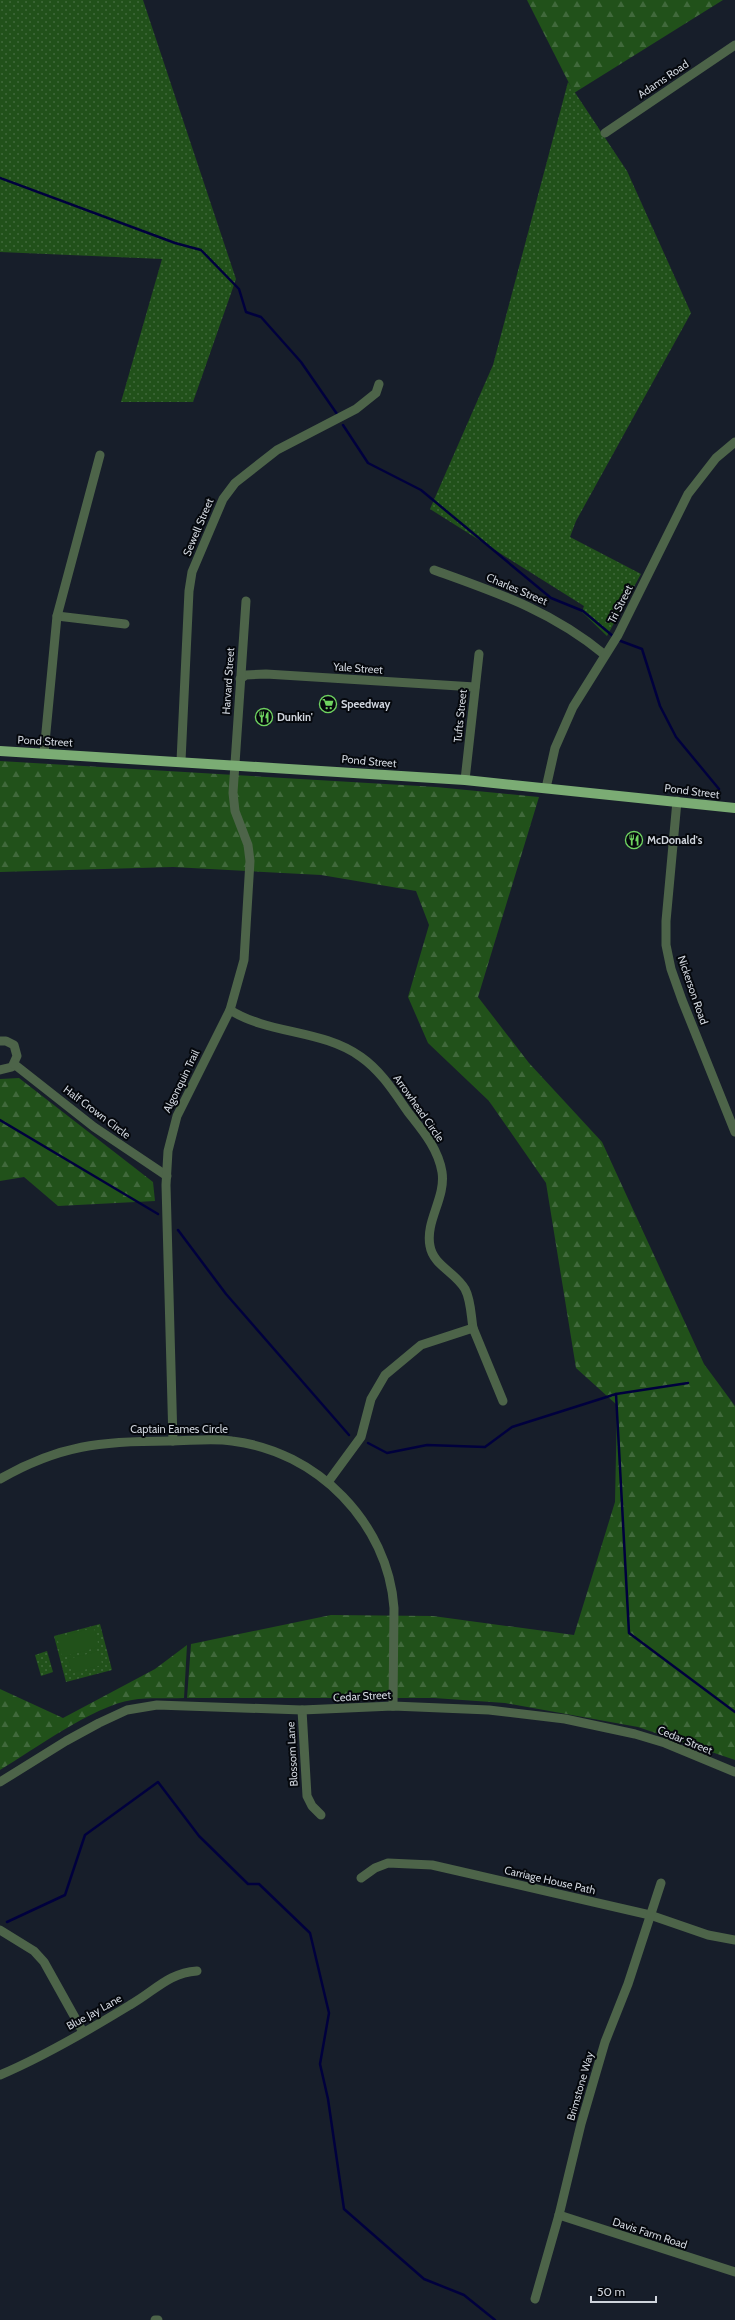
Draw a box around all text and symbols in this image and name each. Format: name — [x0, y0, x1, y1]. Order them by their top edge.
street label: Adams Road — [635, 57, 691, 101]
street label: Sewell Street — [180, 496, 217, 558]
street label: Charles Street — [484, 570, 550, 608]
street label: Tri Street — [604, 582, 636, 626]
street label: Harvard Street — [219, 647, 237, 715]
street label: Yale Street — [332, 659, 384, 677]
street label: Tufts Street — [450, 688, 470, 743]
supermarket icon: Speedway — [318, 694, 338, 714]
place label: Speedway — [341, 697, 390, 711]
restaurant icon: Dunkin' — [254, 707, 274, 727]
place label: Dunkin' — [277, 710, 313, 724]
street label: Pond Street — [17, 733, 73, 749]
street label: Pond Street — [341, 752, 397, 770]
street label: Pond Street — [664, 781, 721, 801]
restaurant icon: McDonald's — [624, 830, 644, 850]
place label: McDonald's — [647, 833, 703, 847]
street label: Nickerson Road — [675, 954, 711, 1026]
street label: Algonquin Trail — [160, 1047, 202, 1115]
street label: Arrowhead Circle — [391, 1072, 448, 1145]
street label: Half Crown Circle — [61, 1082, 134, 1142]
street label: Captain Eames Circle — [130, 1422, 228, 1436]
street label: Cedar Street — [333, 1687, 392, 1705]
street label: Blossom Lane — [283, 1721, 301, 1787]
street label: Cedar Street — [656, 1723, 715, 1757]
street label: Carriage House Path — [503, 1863, 597, 1897]
street label: Blue Jay Lane — [64, 1991, 125, 2033]
street label: Brimstone Way — [563, 2049, 597, 2122]
street label: Davis Farm Road — [611, 2214, 689, 2252]
scale bar — [591, 2278, 656, 2304]
text: 50 m — [597, 2284, 625, 2299]

